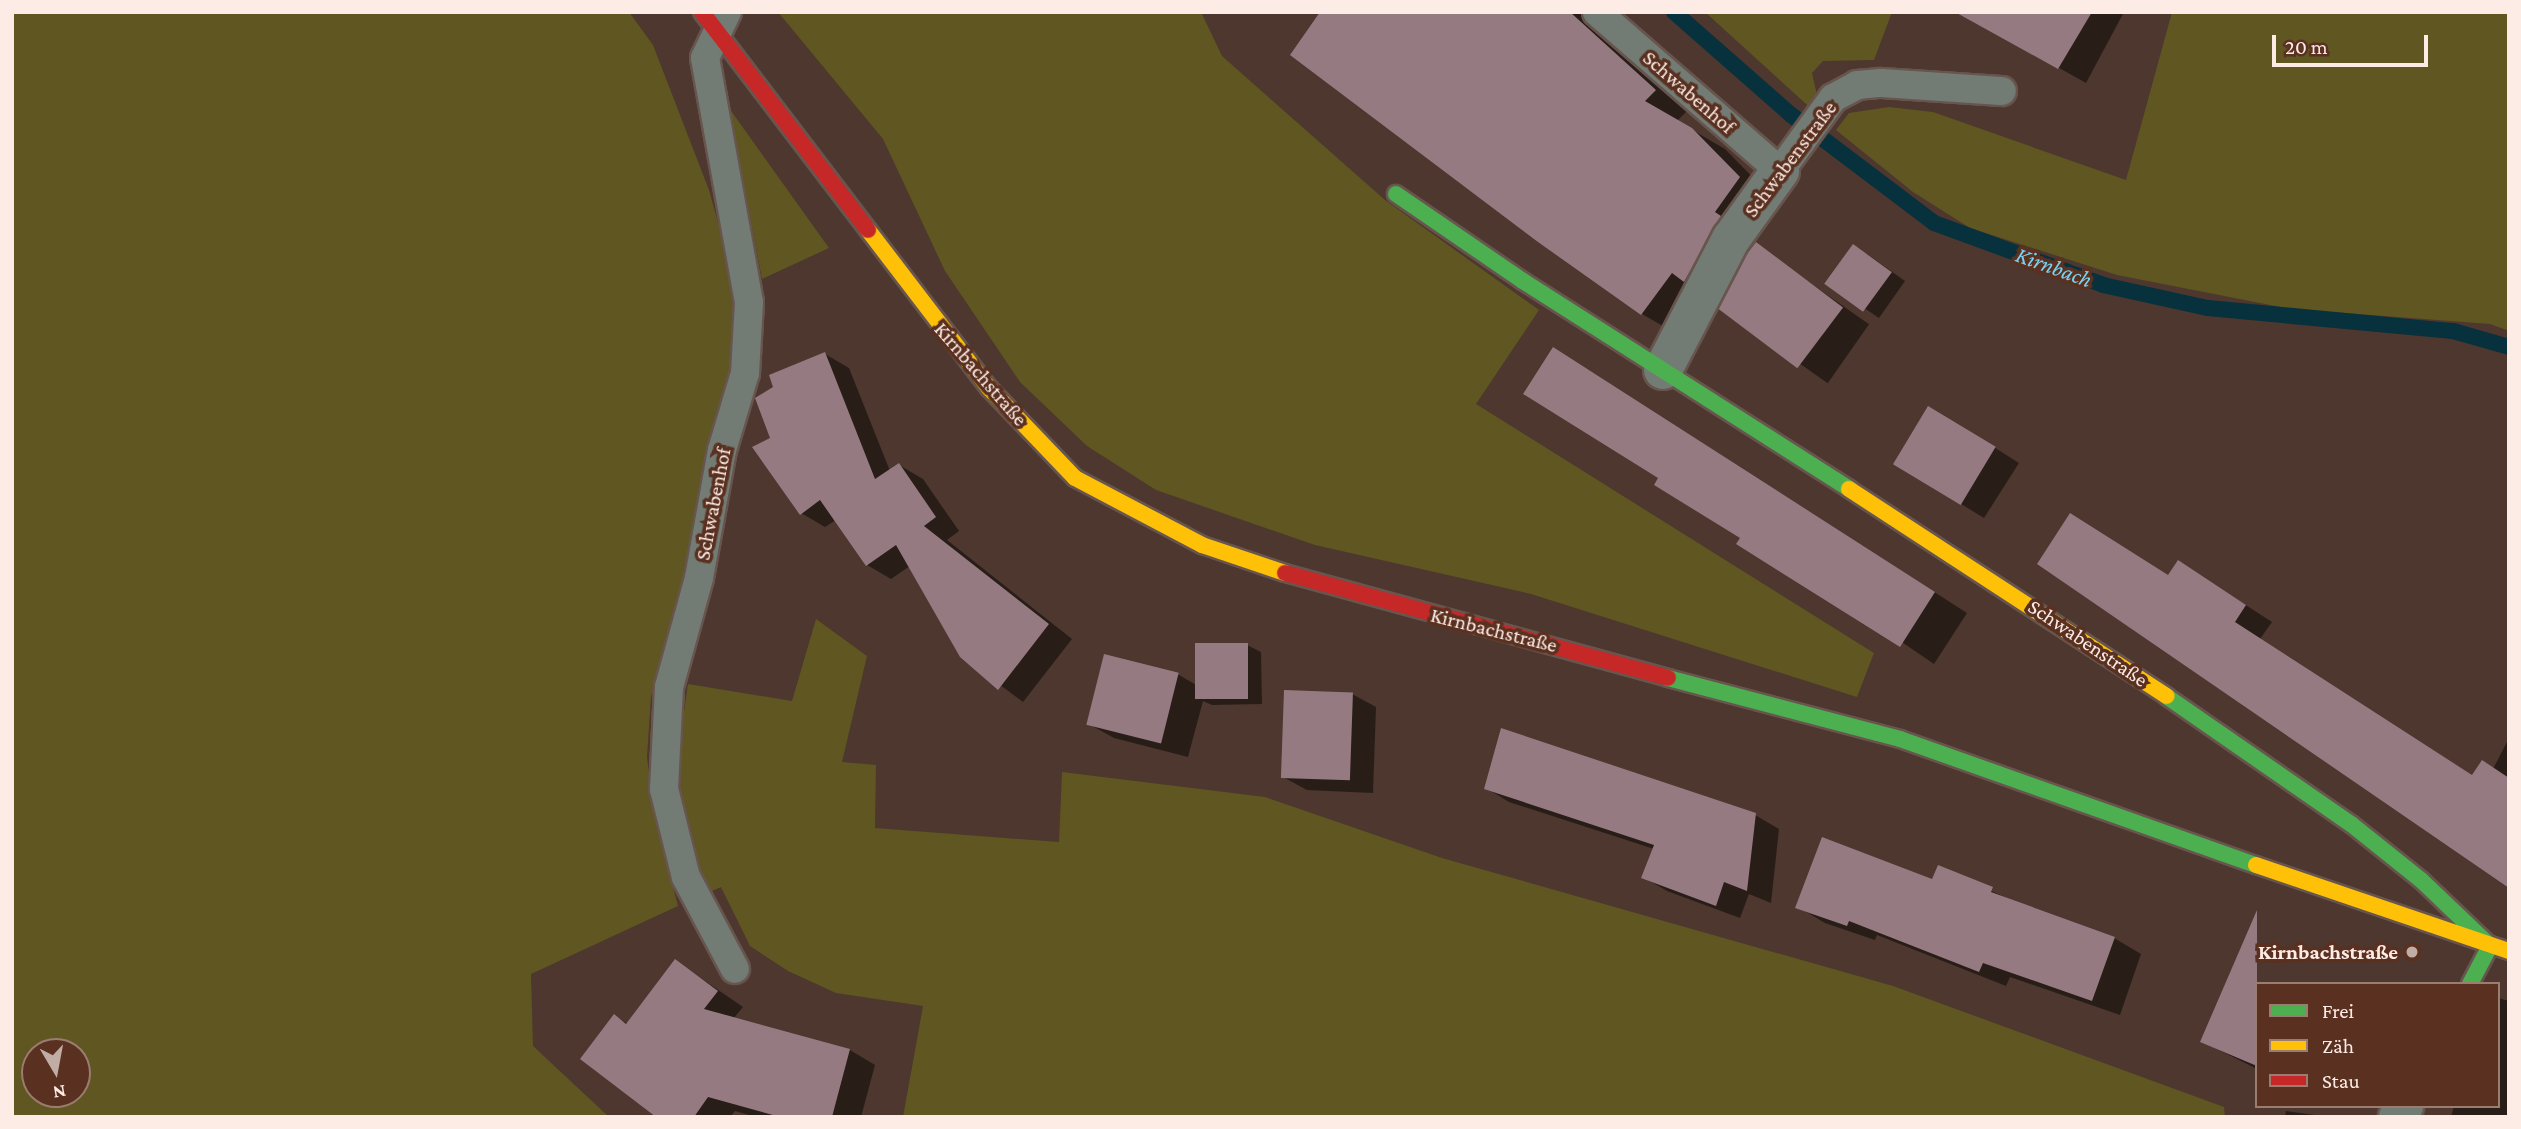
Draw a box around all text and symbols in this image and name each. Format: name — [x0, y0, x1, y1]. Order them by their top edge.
scale bar — [2276, 21, 2432, 65]
text: 20 m — [2285, 35, 2328, 59]
street label: Schwabenhof — [1638, 45, 1740, 139]
street label: Schwabenstraße — [1738, 96, 1842, 222]
water label: Kirnbach — [2012, 241, 2096, 293]
street label: Kirnbachstraße — [929, 317, 1033, 431]
street label: Schwabenhof — [690, 446, 736, 562]
street label: Schwabenstraße — [2023, 594, 2153, 692]
street label: Kirnbachstraße — [1428, 602, 1560, 658]
place label: Kirnbachstraße — [2258, 939, 2398, 965]
marker: Kirnbachstraße — [2404, 944, 2420, 960]
legend — [2255, 982, 2500, 1108]
text: Frei — [2322, 999, 2354, 1023]
text: Zäh — [2322, 1034, 2354, 1058]
north arrow — [21, 1038, 91, 1108]
text: Stau — [2322, 1069, 2360, 1093]
text: N — [51, 1081, 68, 1104]

